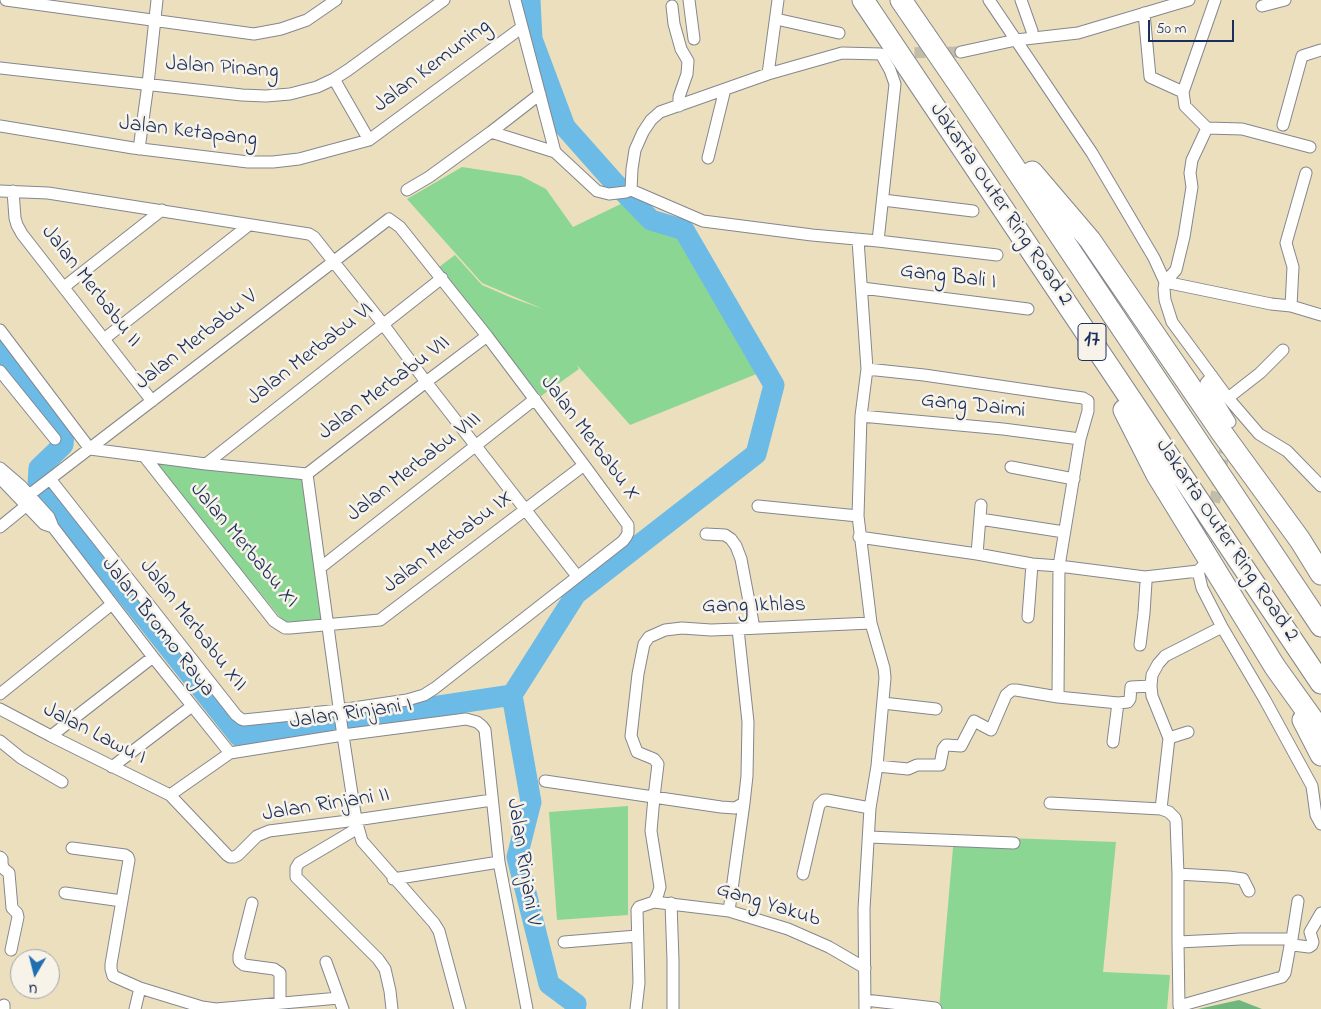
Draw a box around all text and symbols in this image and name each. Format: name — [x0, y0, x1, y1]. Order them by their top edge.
scale bar — [1151, 10, 1237, 42]
street label: Jalan Kemuning — [369, 14, 497, 120]
text: 50 m — [1156, 18, 1186, 40]
street label: Jalan Pinang — [165, 52, 279, 86]
street label: Jakarta Outer Ring Road 2 — [922, 99, 1078, 311]
street label: Jalan Ketapang — [117, 111, 259, 155]
street label: Jalan Merbabu II — [34, 221, 146, 353]
street label: Gang Bali I — [898, 259, 998, 297]
street label: Jalan Merbabu V — [131, 285, 263, 397]
street label: Jalan Merbabu VI — [243, 297, 379, 413]
road number: 17 — [1078, 324, 1106, 361]
street label: Jalan Merbabu VII — [314, 331, 456, 447]
street label: Jalan Merbabu X — [533, 371, 645, 507]
street label: Gang Daimi — [919, 388, 1027, 426]
street label: Jalan Merbabu VIII — [342, 407, 488, 529]
street label: Jakarta Outer Ring Road 2 — [1148, 435, 1304, 647]
street label: Jalan Merbabu XI — [183, 478, 303, 614]
street label: Jalan Merbabu IX — [379, 486, 519, 600]
street label: Jalan Bromo Raya — [94, 553, 220, 703]
street label: Jalan Merbabu XII — [132, 555, 252, 697]
street label: Gang Ikhlas — [702, 593, 806, 621]
street label: Jalan Rinjani I — [288, 693, 414, 737]
street label: Jalan Lawu I — [38, 698, 150, 772]
street label: Jalan Rinjani II — [261, 783, 391, 829]
street label: Jalan Rinjani V — [499, 797, 545, 927]
street label: Gang Yakub — [713, 878, 823, 934]
north arrow — [10, 949, 60, 999]
text: U — [27, 977, 39, 999]

